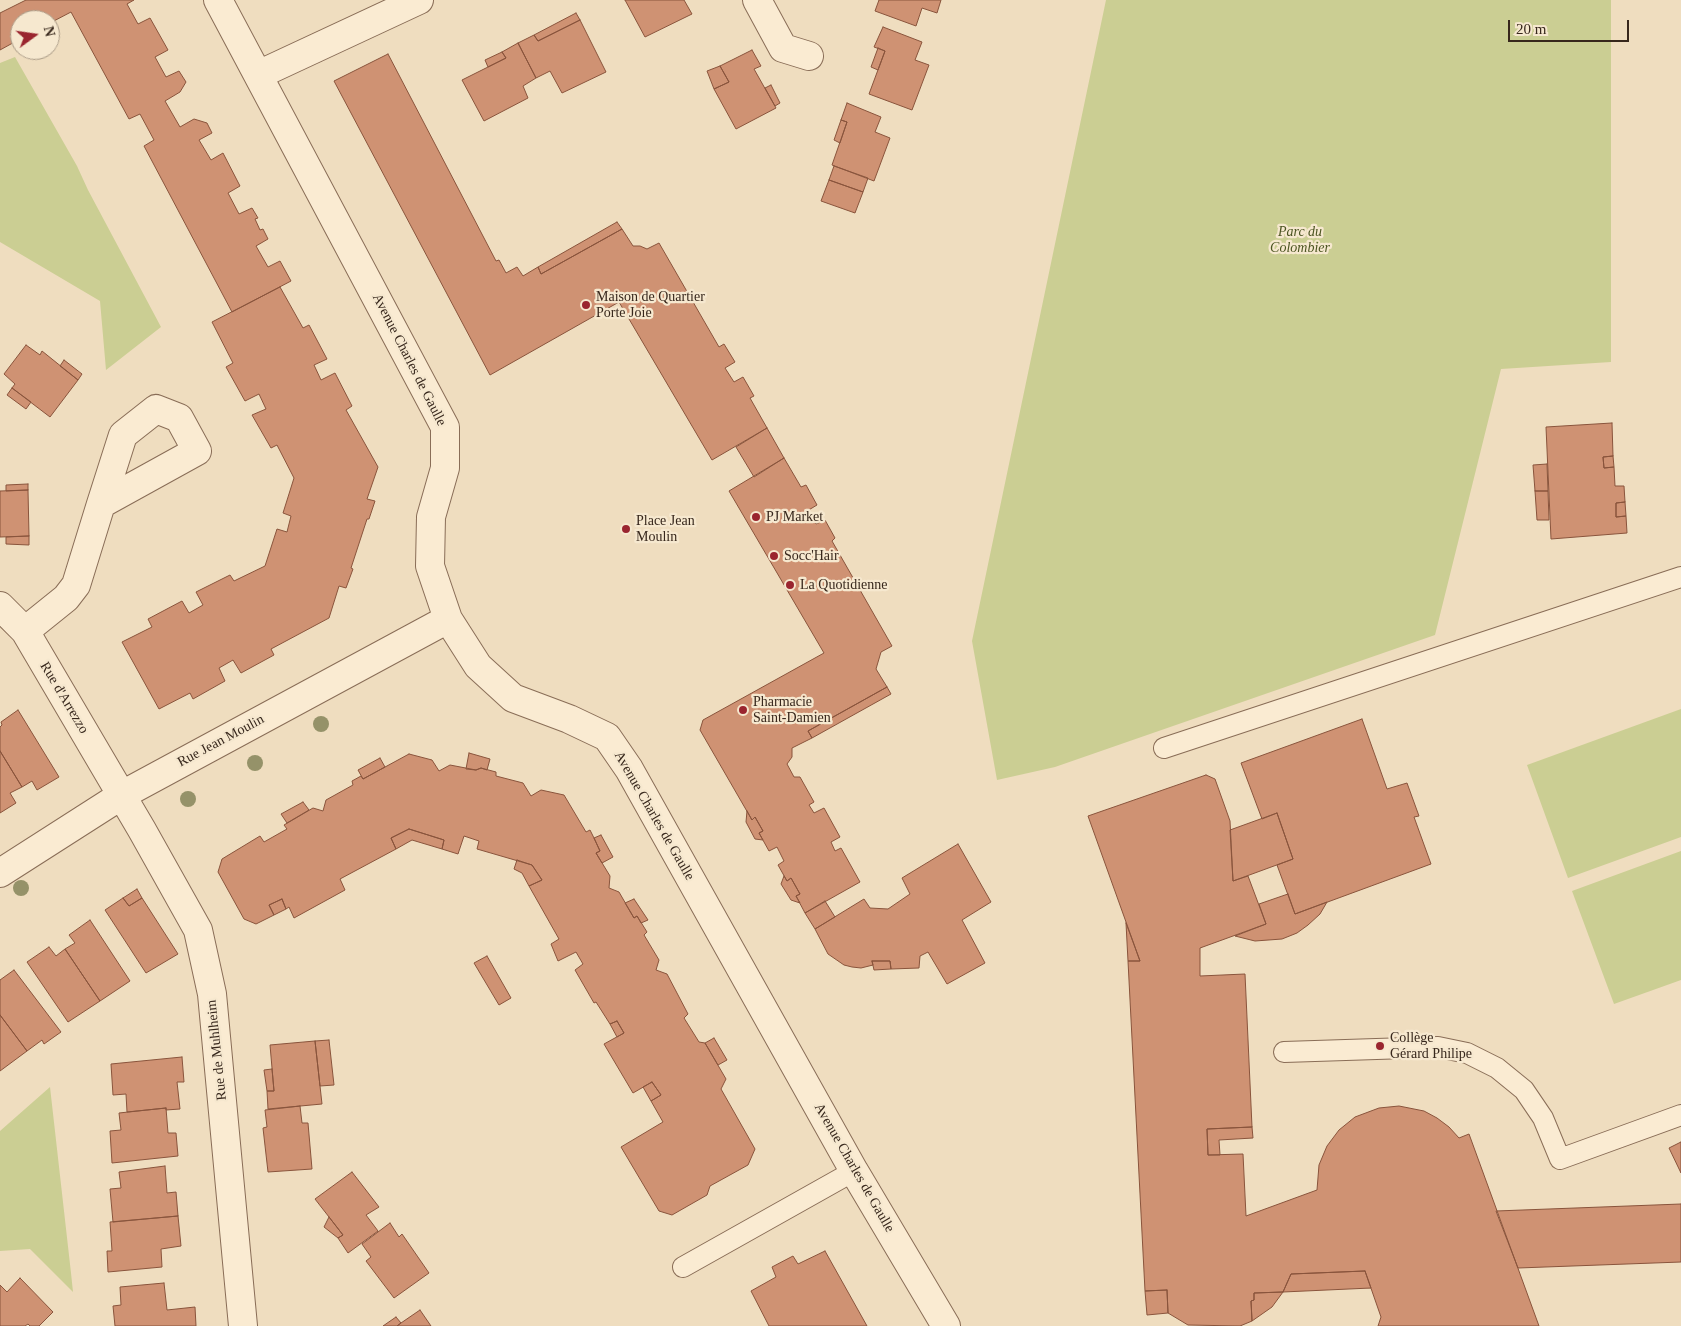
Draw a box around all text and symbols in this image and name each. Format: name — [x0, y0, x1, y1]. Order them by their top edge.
north arrow — [10, 10, 60, 60]
scale bar — [1511, 10, 1632, 42]
text: 20 m — [1516, 21, 1546, 37]
text: N — [41, 25, 58, 38]
park label: Parc du Colombier — [1270, 224, 1330, 256]
place label: Maison de Quartier Porte Joie — [596, 289, 705, 322]
street label: Avenue Charles de Gaulle — [368, 291, 450, 429]
marker: Maison de Quartier Porte Joie — [580, 299, 592, 311]
place label: PJ Market — [766, 509, 823, 525]
marker: PJ Market — [750, 511, 762, 523]
place label: Place Jean Moulin — [636, 513, 695, 546]
marker: Place Jean Moulin — [620, 523, 632, 535]
place label: Socc'Hair — [784, 548, 839, 564]
marker: Socc'Hair — [768, 550, 780, 562]
place label: La Quotidienne — [800, 577, 887, 593]
marker: La Quotidienne — [784, 579, 796, 591]
street label: Rue d'Arrezzo — [36, 659, 92, 737]
place label: Pharmacie Saint-Damien — [753, 694, 831, 726]
marker: Pharmacie Saint-Damien — [737, 704, 749, 716]
street label: Rue Jean Moulin — [175, 711, 267, 771]
street label: Avenue Charles de Gaulle — [610, 748, 698, 884]
street label: Rue de Muhlheim — [203, 999, 231, 1101]
place label: Collège Gérard Philipe — [1390, 1030, 1472, 1062]
marker: Collège Gérard Philipe — [1374, 1040, 1386, 1052]
street label: Avenue Charles de Gaulle — [810, 1100, 898, 1236]

